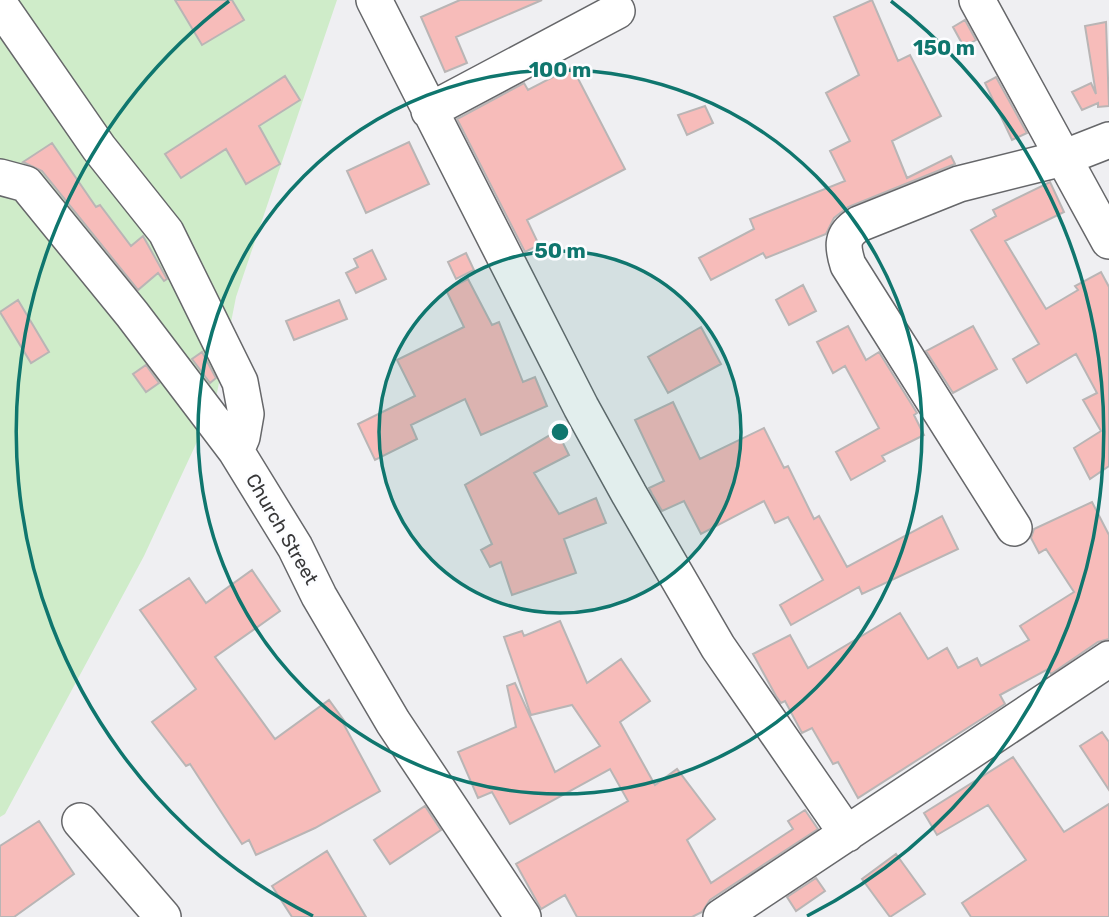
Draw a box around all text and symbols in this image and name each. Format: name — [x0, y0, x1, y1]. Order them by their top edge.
text: 150 m — [913, 35, 975, 60]
text: 100 m — [529, 57, 591, 82]
text: 50 m — [534, 238, 586, 263]
centre of rings — [548, 420, 572, 444]
street label: Church Street — [241, 469, 323, 589]

